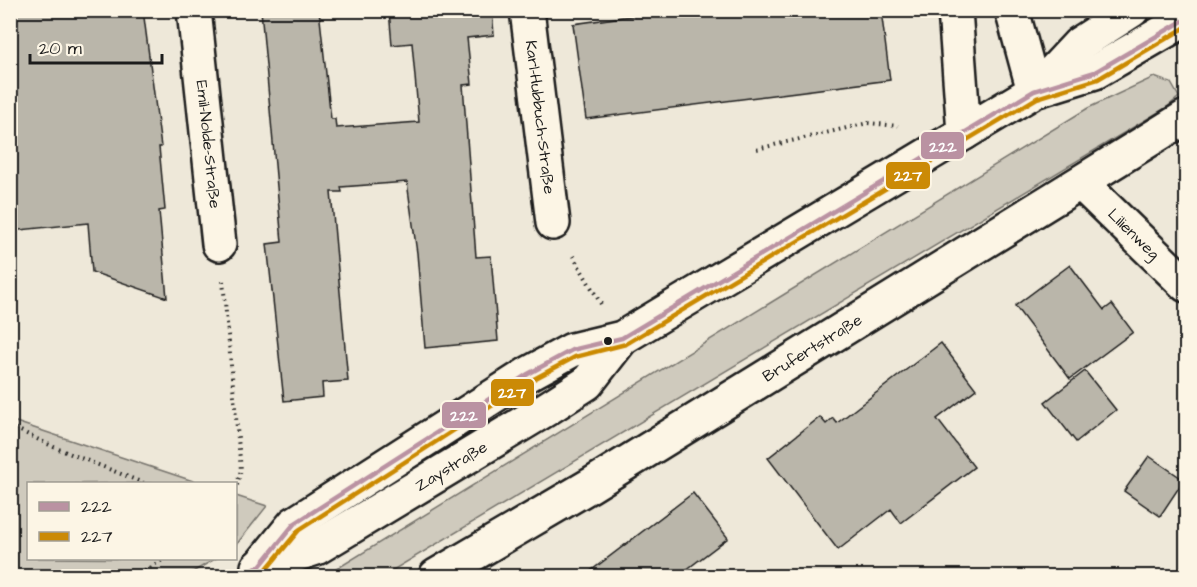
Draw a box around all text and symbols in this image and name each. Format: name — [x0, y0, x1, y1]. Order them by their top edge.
scale bar — [30, 27, 162, 65]
text: 20 m — [39, 36, 82, 61]
street label: Karl-Hubbuch-Straße — [520, 39, 560, 196]
street label: Emil-Nolde-Straße — [191, 79, 226, 210]
line badge: 222 — [920, 131, 965, 160]
text: 222 — [928, 136, 958, 158]
line badge: 227 — [885, 161, 931, 190]
text: 227 — [893, 165, 922, 187]
street label: Lilienweg — [1103, 204, 1165, 265]
street label: Brufertstraße — [758, 309, 867, 387]
unlabelled marker — [602, 335, 614, 347]
line badge: 227 — [490, 378, 535, 407]
text: 227 — [497, 382, 526, 404]
line badge: 222 — [441, 401, 487, 429]
text: 222 — [449, 405, 479, 427]
street label: Zaystraße — [411, 436, 492, 497]
legend — [27, 482, 237, 560]
text: 222 — [81, 494, 113, 519]
text: 227 — [81, 524, 113, 549]

